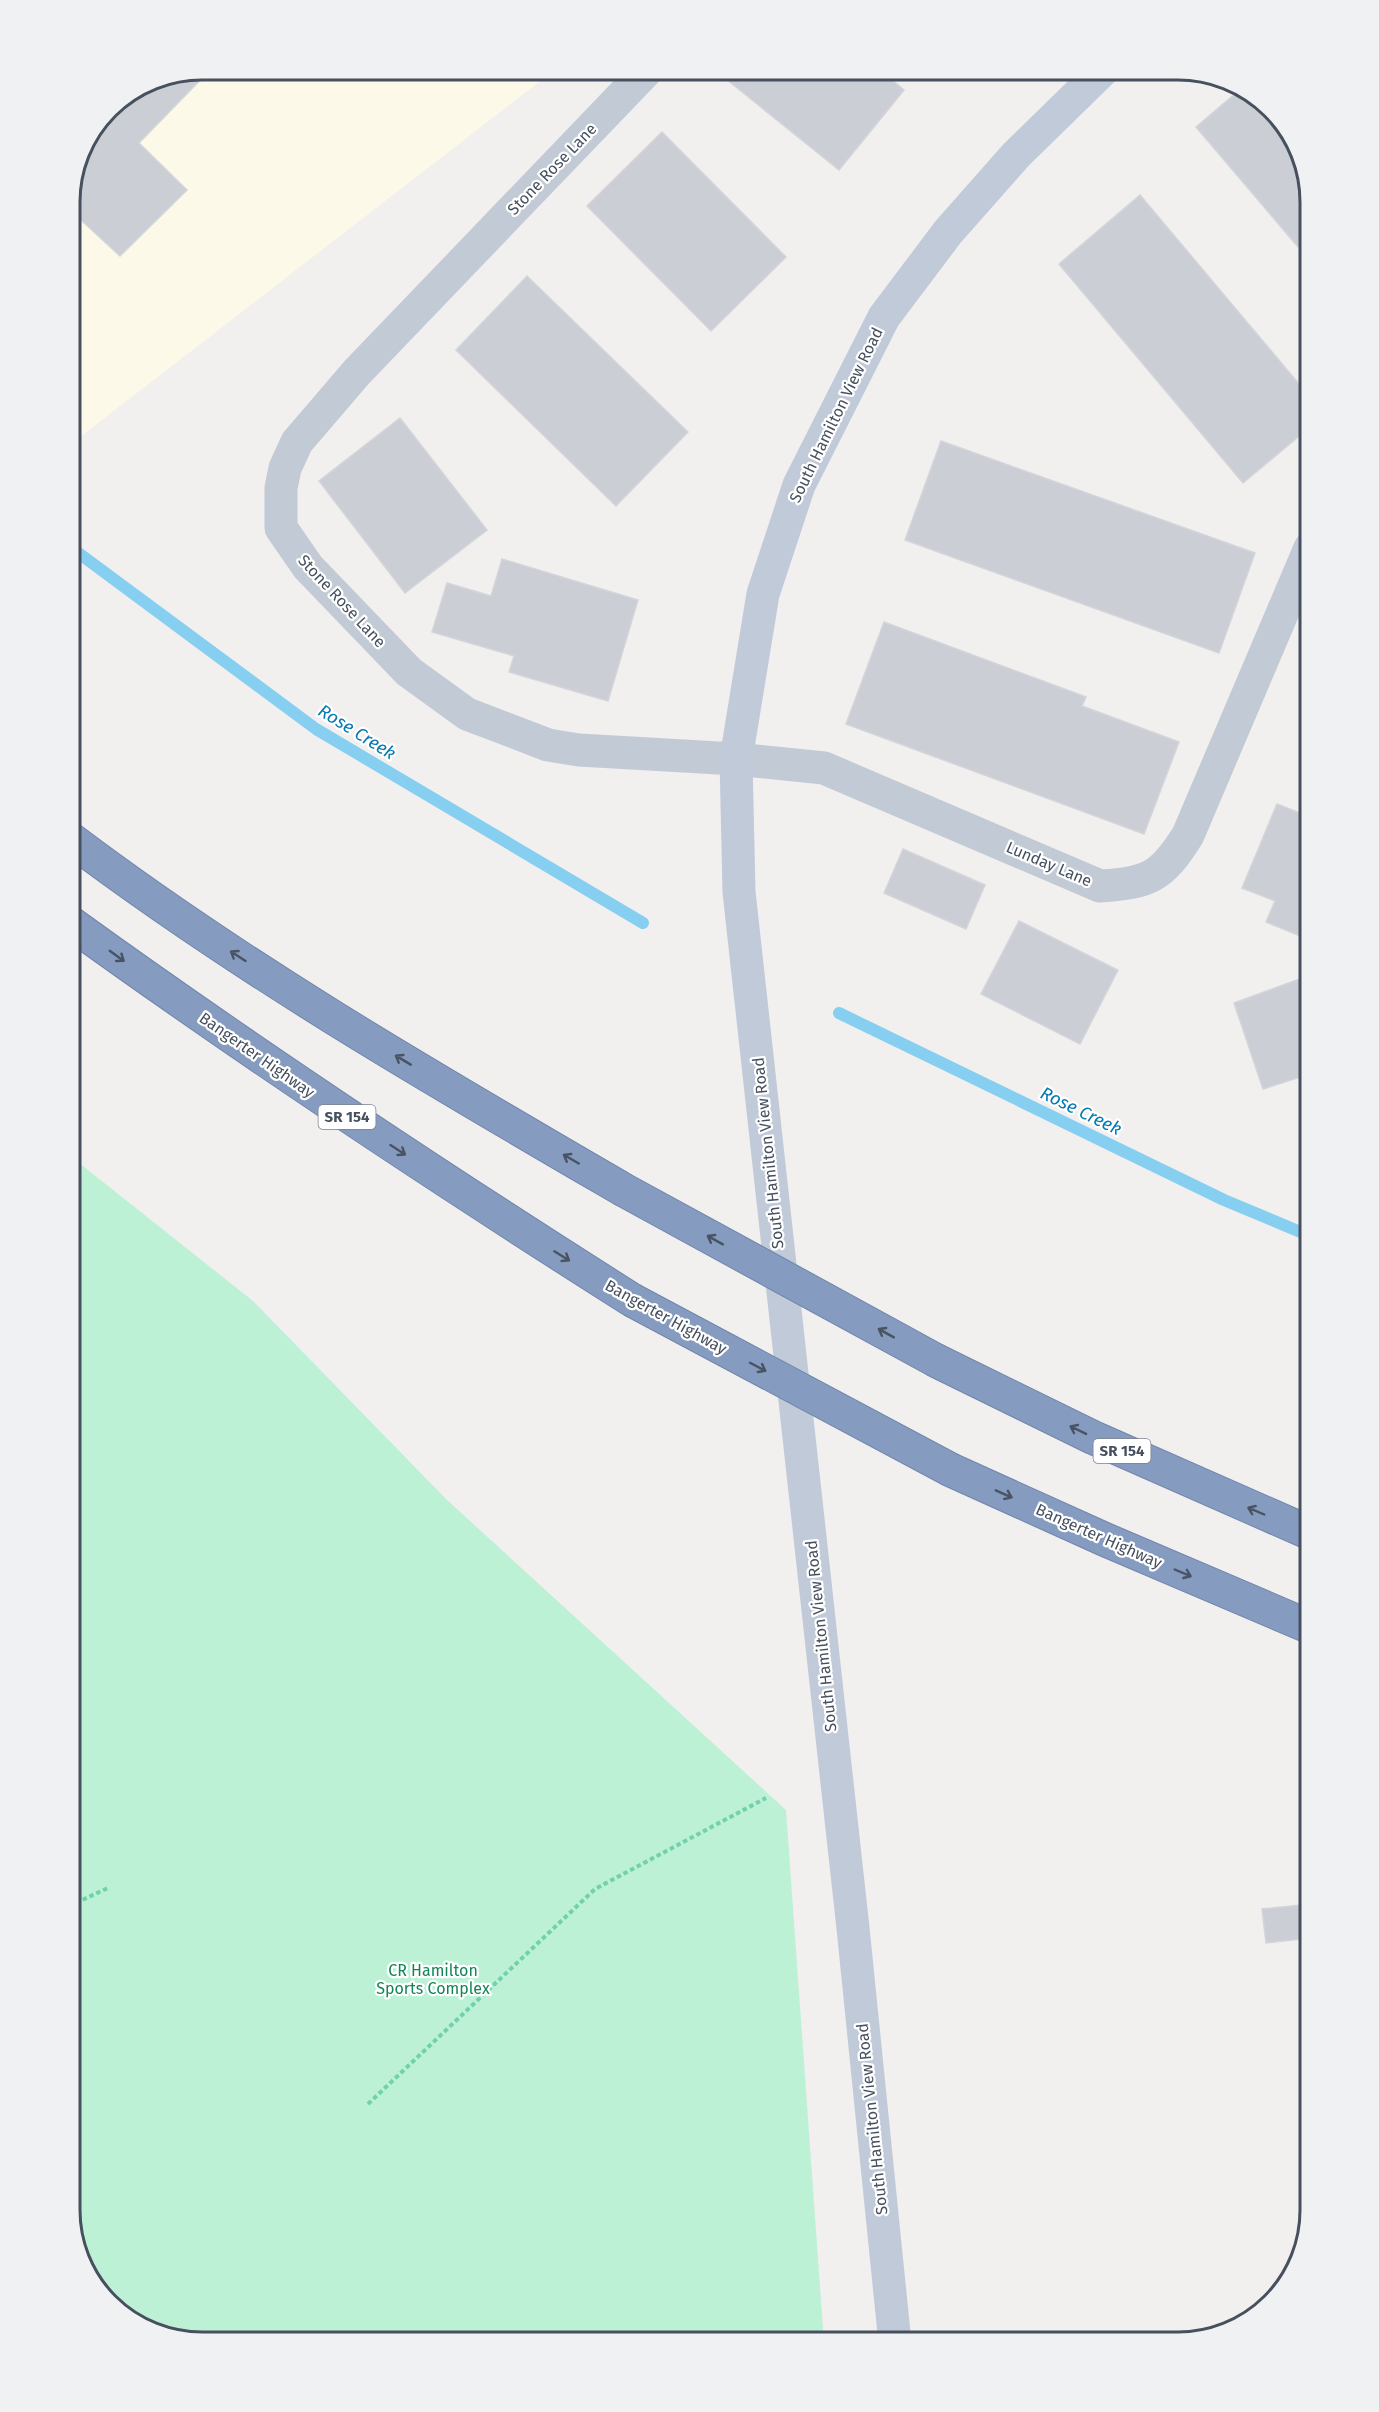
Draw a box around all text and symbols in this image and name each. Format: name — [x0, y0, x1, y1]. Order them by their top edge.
street label: Stone Rose Lane — [504, 119, 600, 219]
street label: South Hamilton View Road — [785, 324, 887, 506]
street label: Stone Rose Lane — [294, 551, 390, 651]
water label: Rose Creek — [314, 699, 400, 765]
street label: Lunday Lane — [1003, 837, 1095, 891]
one-way arrow — [108, 950, 124, 962]
one-way arrow — [231, 950, 247, 962]
street label: Bangerter Highway — [196, 1008, 318, 1102]
one-way arrow — [395, 1054, 412, 1066]
street label: South Hamilton View Road — [748, 1056, 788, 1250]
water label: Rose Creek — [1037, 1082, 1125, 1140]
road number: SR 154 — [318, 1105, 376, 1129]
one-way arrow — [389, 1145, 406, 1157]
one-way arrow — [563, 1153, 580, 1165]
one-way arrow — [706, 1234, 724, 1245]
one-way arrow — [553, 1250, 570, 1262]
street label: Bangerter Highway — [602, 1276, 730, 1358]
one-way arrow — [878, 1327, 895, 1339]
one-way arrow — [749, 1361, 766, 1373]
one-way arrow — [1070, 1424, 1088, 1436]
road number: SR 154 — [1094, 1439, 1150, 1463]
one-way arrow — [995, 1489, 1013, 1500]
street label: Bangerter Highway — [1033, 1500, 1165, 1572]
one-way arrow — [1247, 1505, 1266, 1516]
street label: South Hamilton View Road — [801, 1539, 841, 1733]
one-way arrow — [1173, 1568, 1191, 1579]
park label: CR Hamilton Sports Complex — [376, 1961, 490, 1998]
street label: South Hamilton View Road — [852, 2022, 892, 2216]

